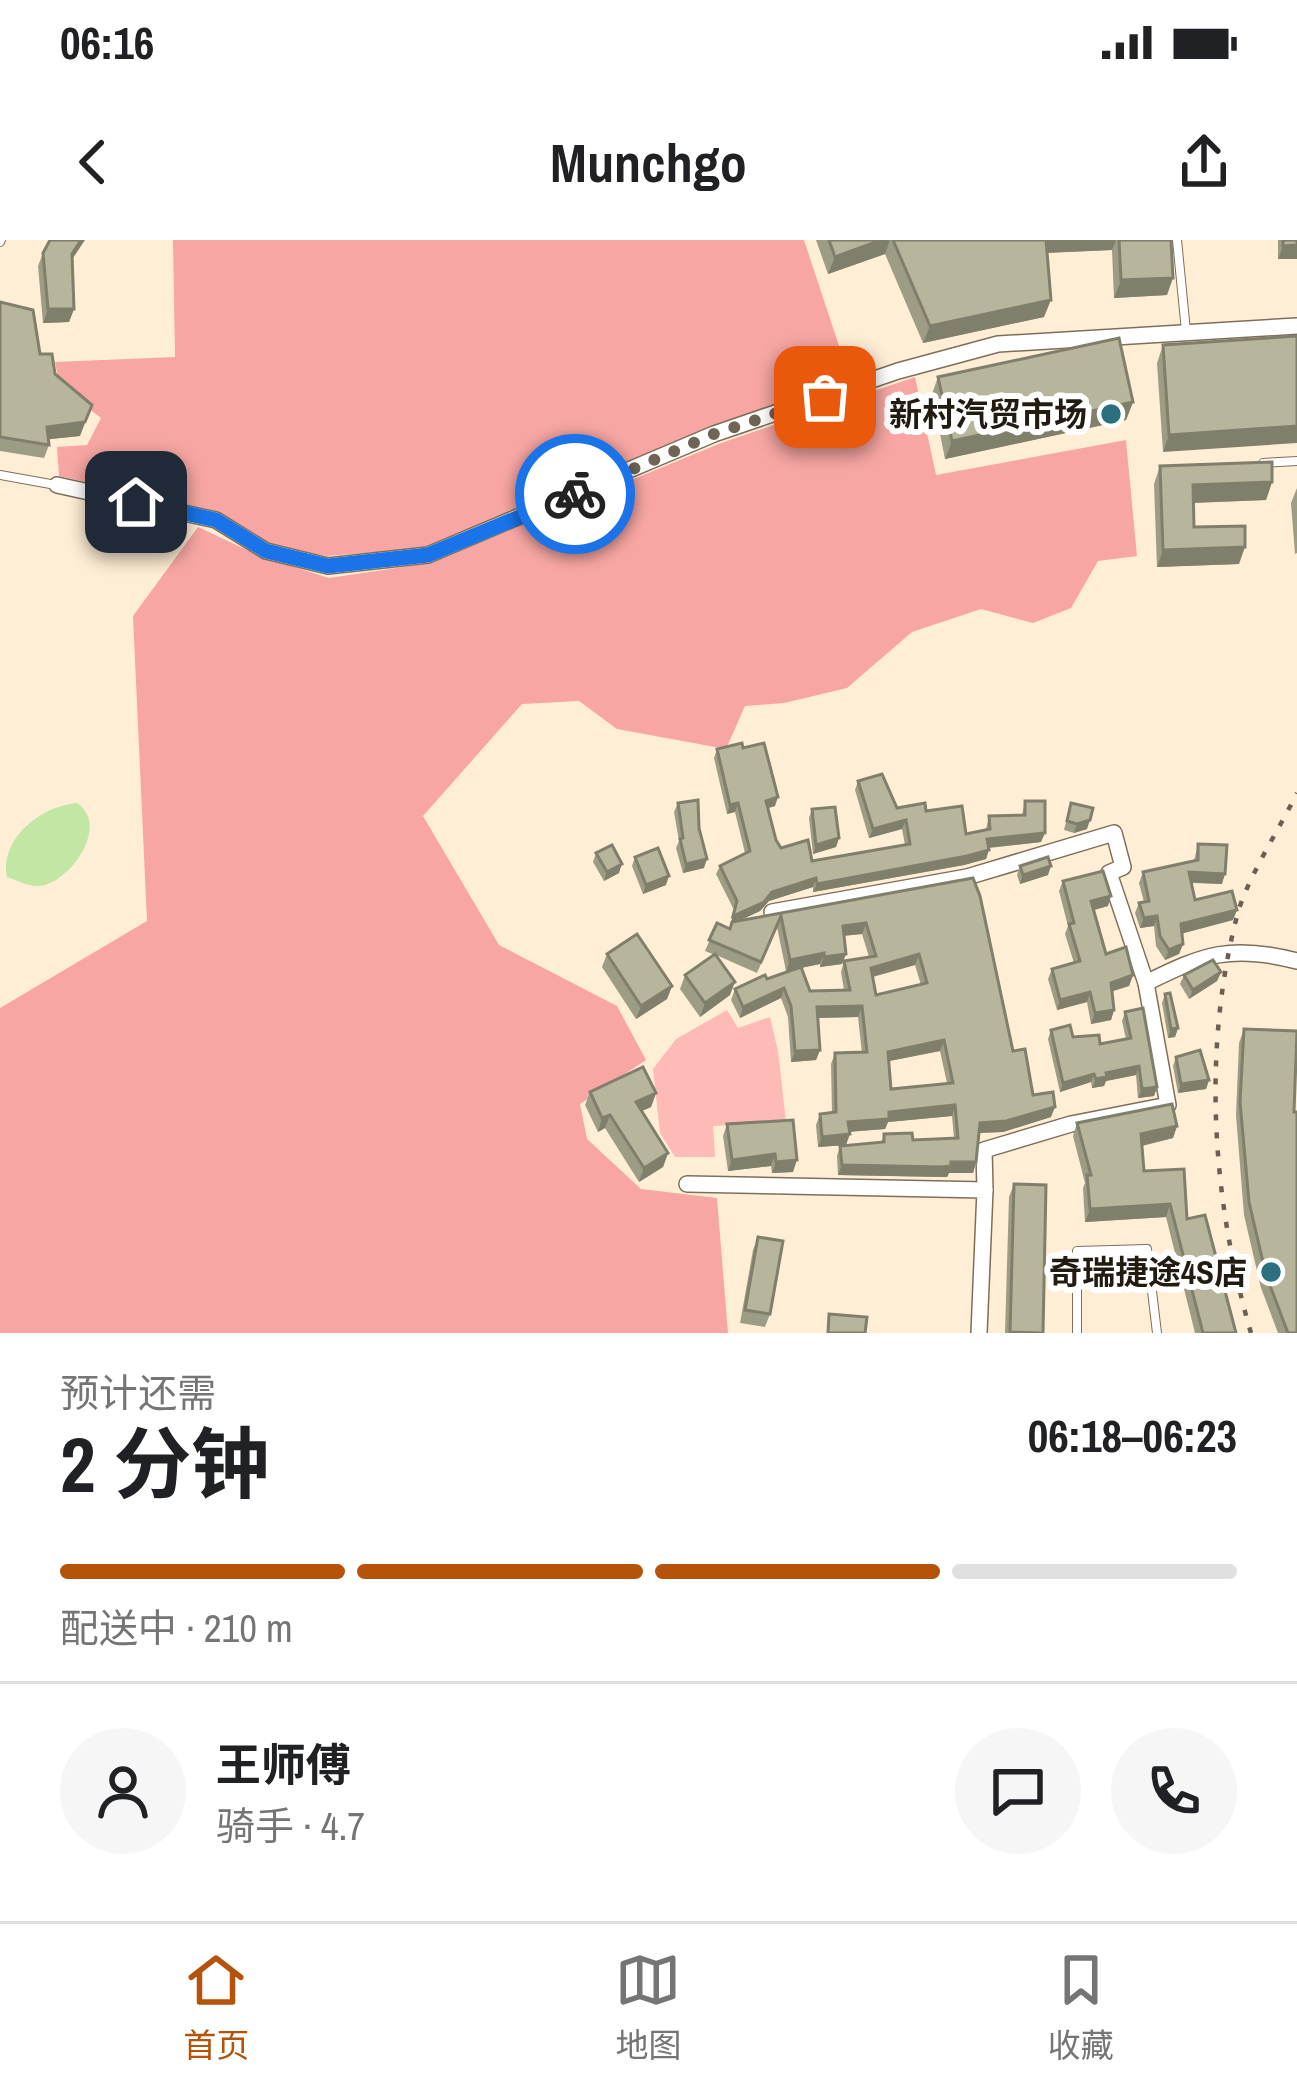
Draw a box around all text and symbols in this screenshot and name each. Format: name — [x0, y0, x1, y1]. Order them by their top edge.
text: 06:16 — [60, 12, 154, 73]
text: Munchgo — [550, 126, 747, 199]
icon: back — [60, 129, 126, 195]
icon: share — [1171, 129, 1237, 195]
pin — [774, 346, 876, 448]
icon: bag — [792, 364, 858, 430]
place label: 新村汽贸市场 — [889, 392, 1087, 436]
marker: 新村汽贸市场 — [1098, 401, 1124, 427]
courier — [515, 434, 635, 554]
pin — [85, 451, 187, 553]
icon: bike — [542, 461, 608, 527]
icon: home — [103, 469, 169, 535]
place label: 奇瑞捷途4S店 — [1049, 1250, 1247, 1294]
marker: 奇瑞捷途4S店 — [1258, 1259, 1284, 1285]
text: 预计还需 — [60, 1367, 216, 1419]
text: 06:18–06:23 — [1028, 1405, 1237, 1466]
text: 2 分钟 — [60, 1411, 269, 1516]
text: 配送中 · 210 m — [60, 1602, 293, 1654]
button: person — [60, 1728, 186, 1854]
button: chat — [955, 1728, 1081, 1854]
button: phone — [1111, 1728, 1237, 1854]
text: 王师傅 — [216, 1734, 351, 1795]
text: 骑手 · 4.7 — [216, 1800, 365, 1852]
tab: 首页 — [183, 1947, 249, 2067]
tab: 地图 — [615, 1947, 681, 2067]
tab: 收藏 — [1048, 1947, 1114, 2067]

